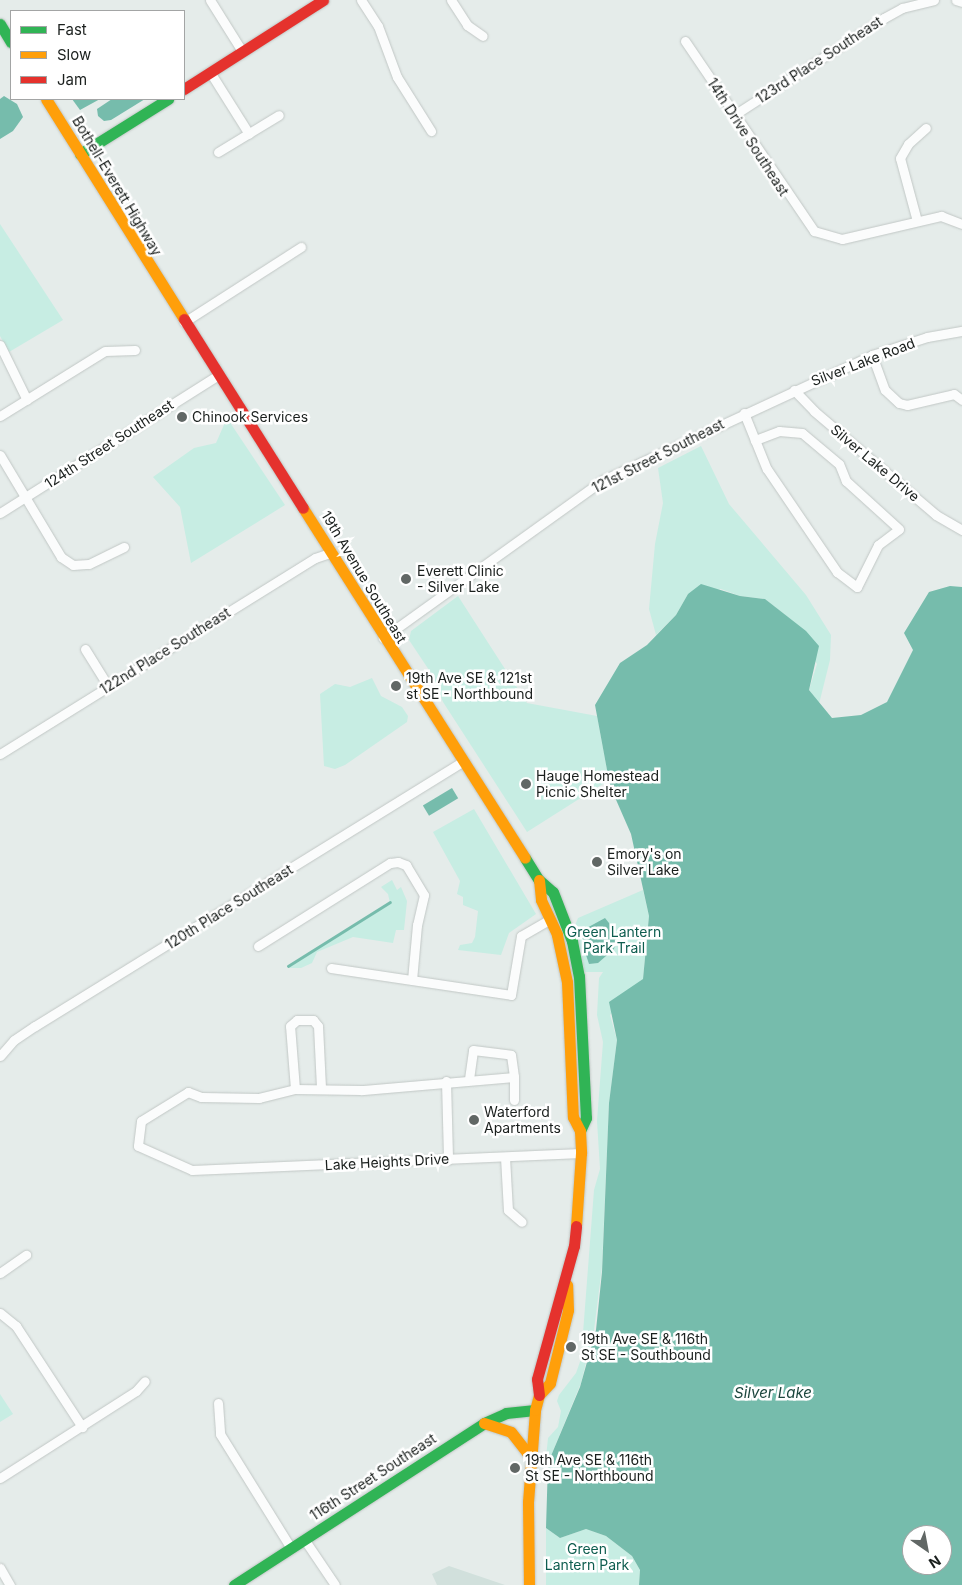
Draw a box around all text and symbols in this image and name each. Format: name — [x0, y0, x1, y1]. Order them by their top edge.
legend — [10, 10, 185, 100]
street label: 123rd Place Southeast — [753, 13, 885, 107]
text: Fast — [57, 20, 87, 39]
text: Slow — [57, 45, 91, 64]
text: Jam — [57, 70, 87, 89]
street label: 14th Drive Southeast — [704, 75, 792, 199]
street label: Bothell-Everett Highway — [69, 113, 165, 259]
street label: Silver Lake Road — [809, 334, 917, 390]
street label: 124th Street Southeast — [42, 396, 176, 492]
place label: Chinook Services — [192, 409, 308, 425]
marker: Chinook Services — [176, 411, 188, 423]
street label: 121st Street Southeast — [589, 415, 727, 497]
street label: Silver Lake Drive — [827, 421, 923, 505]
street label: 19th Avenue Southeast — [318, 508, 410, 646]
place label: Everett Clinic - Silver Lake — [417, 563, 504, 596]
marker: Everett Clinic - Silver Lake — [399, 572, 413, 586]
street label: 122nd Place Southeast — [97, 604, 233, 698]
place label: 19th Ave SE & 121st st SE - Northbound — [406, 670, 533, 702]
marker: 19th Ave SE & 121st st SE - Northbound — [390, 680, 402, 692]
place label: Hauge Homestead Picnic Shelter — [536, 768, 659, 800]
marker: Hauge Homestead Picnic Shelter — [520, 778, 532, 790]
place label: Emory's on Silver Lake — [607, 846, 682, 879]
marker: Emory's on Silver Lake — [591, 856, 603, 868]
street label: 120th Place Southeast — [162, 861, 296, 953]
park label: Green Lantern Park Trail — [567, 924, 661, 956]
place label: Waterford Apartments — [484, 1104, 561, 1136]
marker: Waterford Apartments — [468, 1114, 480, 1126]
street label: Lake Heights Drive — [324, 1150, 450, 1174]
place label: 19th Ave SE & 116th St SE - Southbound — [581, 1331, 711, 1364]
marker: 19th Ave SE & 116th St SE - Southbound — [565, 1341, 577, 1353]
water label: Silver Lake — [734, 1384, 812, 1402]
street label: 116th Street Southeast — [307, 1430, 439, 1524]
place label: 19th Ave SE & 116th St SE - Northbound — [525, 1452, 654, 1484]
marker: 19th Ave SE & 116th St SE - Northbound — [509, 1462, 521, 1474]
north arrow — [902, 1525, 952, 1575]
park label: Green Lantern Park — [545, 1541, 629, 1574]
text: N — [926, 1552, 944, 1572]

